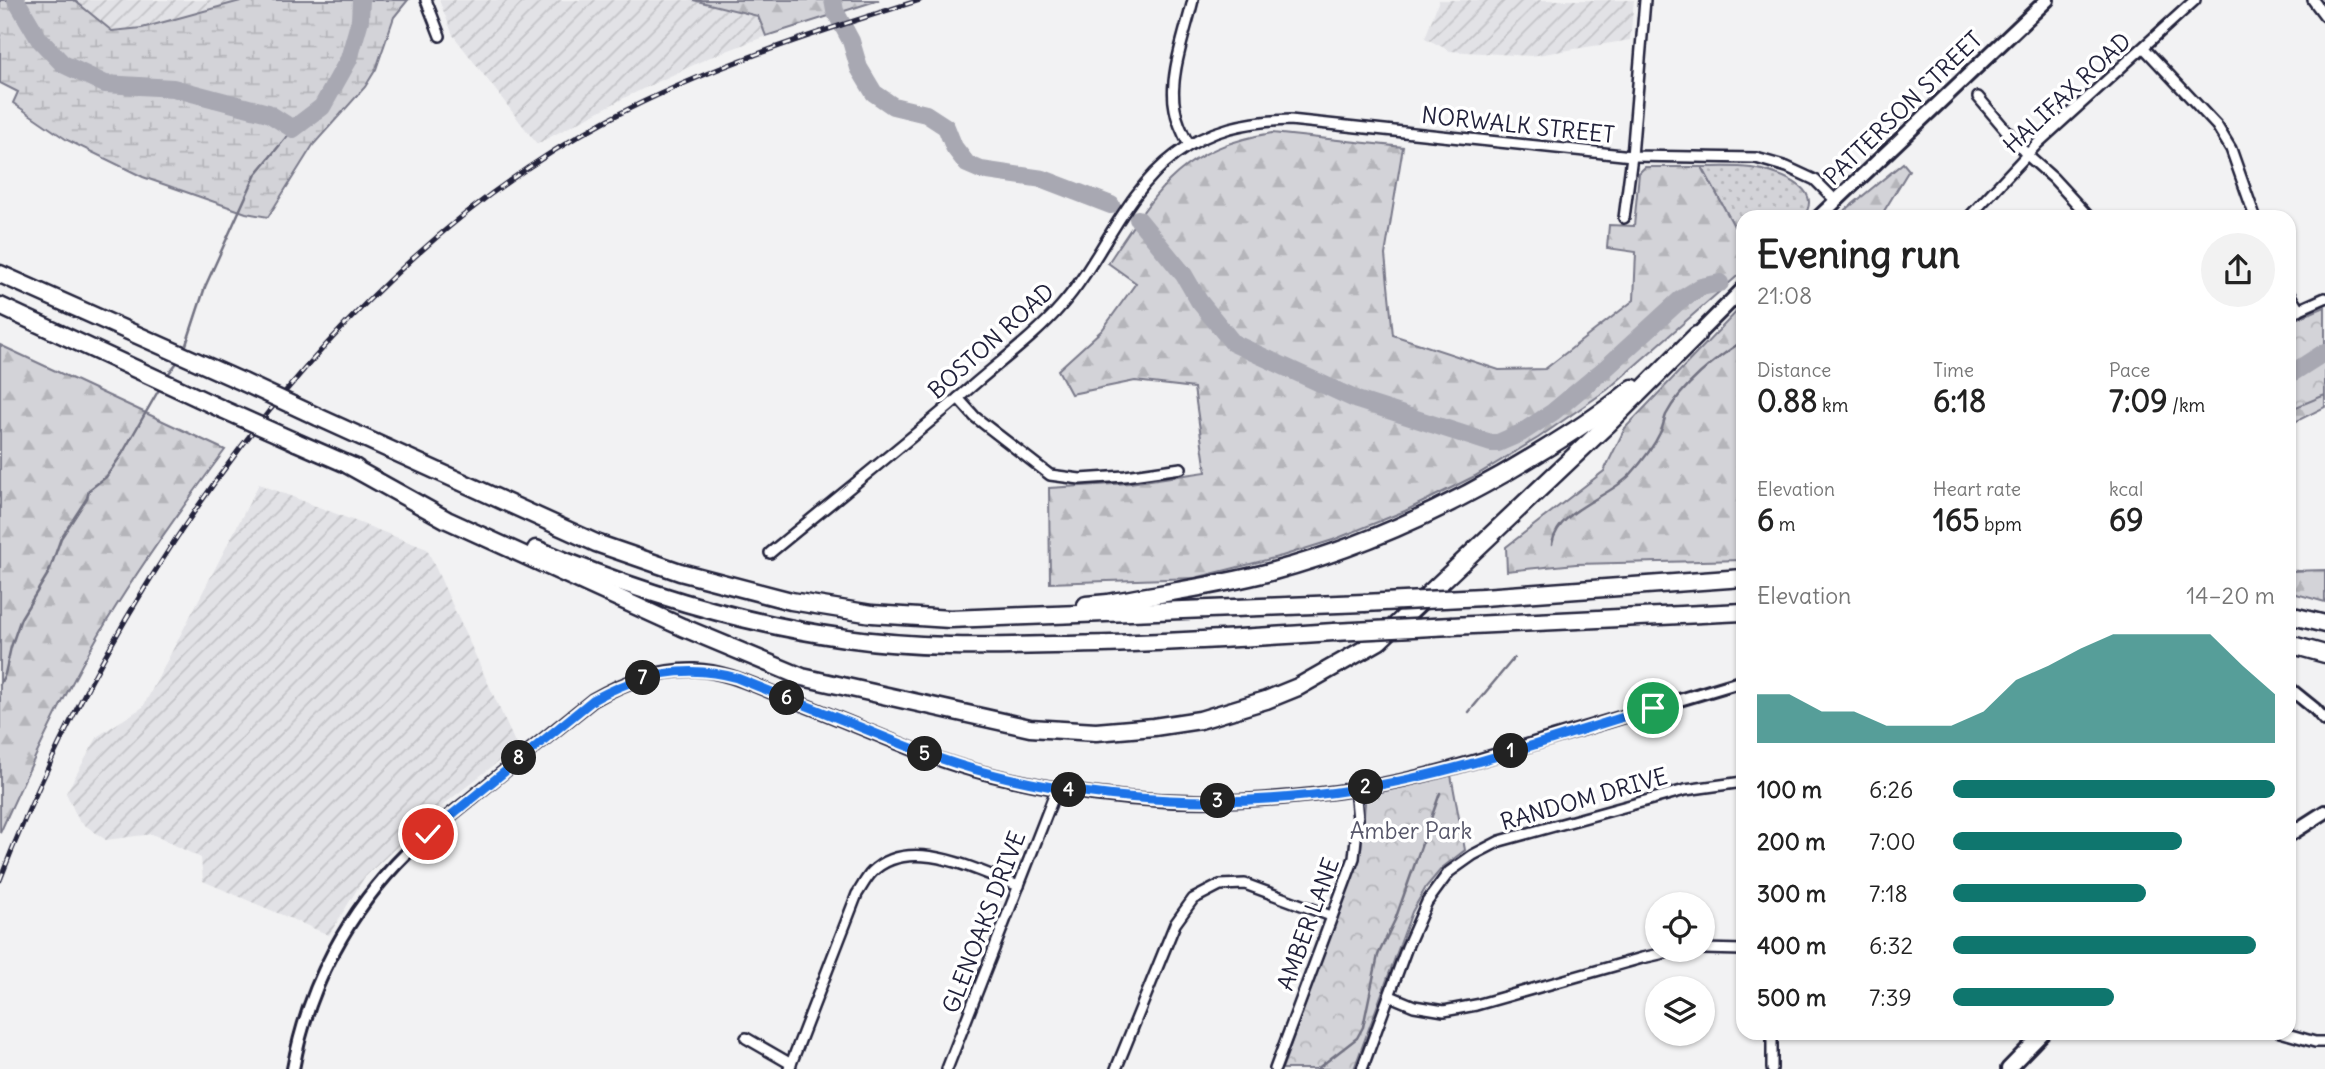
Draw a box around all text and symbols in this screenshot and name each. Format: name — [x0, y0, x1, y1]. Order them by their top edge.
street label: PATTERSON STREET — [1817, 24, 1988, 191]
street label: HALIFAX ROAD — [1997, 26, 2136, 159]
street label: NORWALK STREET — [1420, 100, 1616, 149]
text: Evening run — [1757, 231, 1960, 278]
button: share — [2201, 233, 2275, 307]
street label: BOSTON ROAD — [922, 276, 1060, 405]
text: 21:08 — [1757, 281, 1812, 310]
text: Distance — [1757, 358, 1831, 382]
text: Time — [1933, 358, 1974, 382]
text: Pace — [2109, 358, 2150, 382]
text: 0.88 — [1757, 382, 1818, 420]
text: 6:18 — [1933, 382, 1986, 420]
text: 7:09 — [2109, 382, 2167, 420]
text: km — [1818, 393, 1848, 417]
text: /km — [2167, 393, 2205, 417]
text: Elevation — [1757, 477, 1835, 501]
text: Heart rate — [1933, 477, 2021, 501]
text: kcal — [2109, 477, 2143, 501]
text: 6 — [1757, 501, 1774, 539]
text: 165 — [1933, 501, 1979, 539]
text: 69 — [2109, 501, 2144, 539]
text: m — [1774, 512, 1796, 536]
text: bpm — [1979, 512, 2022, 536]
text: Elevation — [1757, 581, 1851, 610]
text: 14–20 m — [2186, 581, 2275, 610]
pin: 7 — [626, 660, 660, 696]
text: 7 — [638, 665, 647, 689]
pin — [1623, 678, 1683, 738]
pin: 6 — [770, 680, 804, 716]
text: 6 — [781, 685, 792, 709]
icon: arrive — [1634, 689, 1672, 727]
pin: 1 — [1494, 734, 1528, 768]
pin: 5 — [908, 736, 942, 772]
text: 1 — [1507, 738, 1514, 762]
pin: 8 — [502, 740, 536, 776]
text: 5 — [919, 741, 930, 765]
text: 8 — [513, 745, 524, 769]
street label: RANDOM DRIVE — [1497, 761, 1671, 836]
pin: 2 — [1348, 770, 1384, 804]
pin: 4 — [1052, 772, 1086, 808]
text: 2 — [1360, 774, 1371, 798]
text: 100 m — [1757, 775, 1822, 804]
text: 6:26 — [1869, 775, 1913, 804]
text: 4 — [1063, 777, 1074, 801]
pin: 3 — [1200, 784, 1236, 818]
text: 3 — [1212, 788, 1223, 812]
pin — [398, 804, 458, 864]
icon: check — [409, 815, 447, 853]
park label: Amber Park — [1350, 816, 1472, 845]
street label: GLENOAKS DRIVE — [936, 827, 1032, 1017]
text: 200 m — [1757, 827, 1826, 856]
text: 7:00 — [1869, 827, 1916, 856]
street label: AMBER LANE — [1270, 854, 1345, 994]
text: 300 m — [1757, 879, 1826, 908]
text: 7:18 — [1869, 879, 1908, 908]
map controls — [1645, 892, 1715, 1046]
button: locate — [1645, 892, 1715, 962]
text: 400 m — [1757, 931, 1826, 960]
text: 6:32 — [1869, 931, 1913, 960]
button: layers — [1645, 976, 1715, 1046]
text: 500 m — [1757, 983, 1826, 1012]
text: 7:39 — [1869, 983, 1912, 1012]

